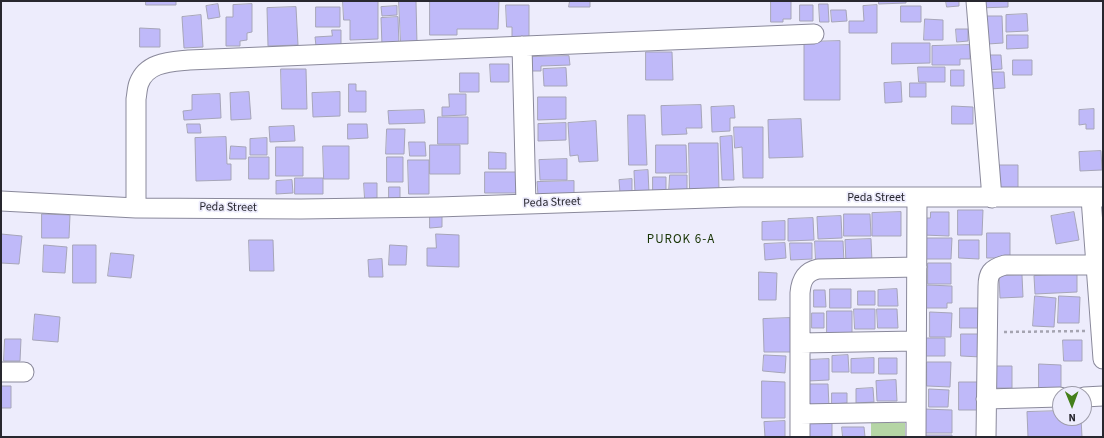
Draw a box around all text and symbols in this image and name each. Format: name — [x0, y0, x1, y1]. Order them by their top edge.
street label: Peda Street — [847, 191, 905, 205]
street label: Peda Street — [523, 195, 581, 211]
street label: Peda Street — [199, 200, 257, 216]
district label: PUROK 6-A — [647, 232, 715, 248]
north arrow — [1052, 386, 1092, 426]
text: N — [1068, 410, 1076, 425]

